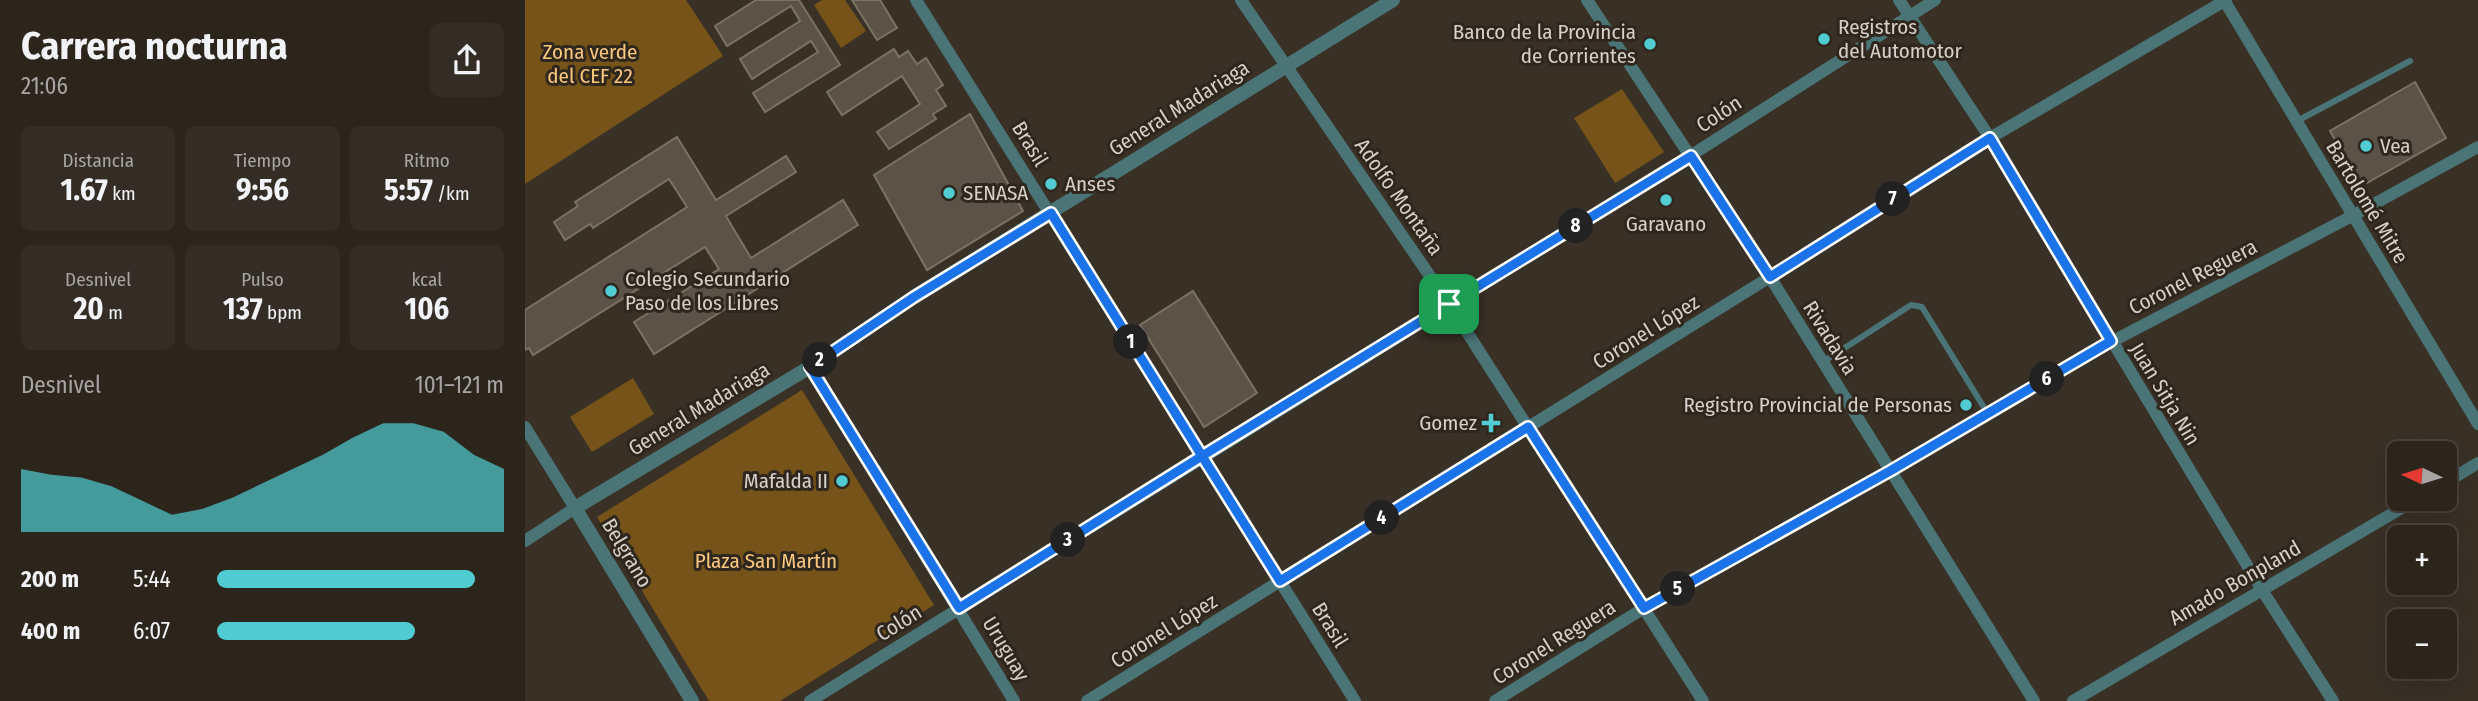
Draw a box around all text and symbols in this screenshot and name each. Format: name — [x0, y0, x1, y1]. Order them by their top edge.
place label: Registros del Automotor — [1838, 14, 1963, 64]
place label: Banco de la Provincia de Corrientes — [1453, 19, 1636, 69]
text: Carrera nocturna — [21, 23, 288, 69]
button: share — [430, 23, 504, 97]
marker: Registros del Automotor — [1816, 31, 1832, 47]
marker: Banco de la Provincia de Corrientes — [1642, 36, 1658, 52]
park label: Zona verde del CEF 22 — [543, 39, 637, 89]
street label: General Madariaga — [1104, 54, 1254, 162]
text: 21:06 — [21, 72, 68, 100]
street label: Colón — [1691, 90, 1747, 138]
street label: Brasil — [1006, 117, 1054, 172]
place label: Vea — [2380, 133, 2411, 159]
street label: Adolfo Montaña — [1349, 134, 1449, 260]
street label: Bartolomé Mitre — [2320, 136, 2414, 268]
marker: Vea — [2358, 138, 2374, 154]
text: Distancia — [62, 149, 134, 172]
text: Tiempo — [234, 149, 291, 172]
text: Ritmo — [404, 149, 450, 172]
place label: Anses — [1065, 171, 1115, 197]
text: 1.67 — [61, 172, 108, 208]
text: 9:56 — [236, 172, 289, 208]
text: 5:57 — [384, 172, 433, 208]
marker: Anses — [1043, 176, 1059, 192]
place label: SENASA — [963, 180, 1028, 206]
text: km — [108, 182, 136, 205]
text: /km — [433, 182, 470, 205]
pin: 7 — [1875, 182, 1911, 216]
marker: SENASA — [941, 185, 957, 201]
text: 7 — [1888, 187, 1897, 210]
marker: Garavano — [1658, 192, 1674, 208]
pin: 8 — [1559, 208, 1593, 244]
place label: Garavano — [1626, 211, 1706, 237]
text: 8 — [1570, 214, 1581, 237]
street label: Coronel Reguera — [2125, 234, 2261, 320]
place label: Colegio Secundario Paso de los Libres — [625, 266, 790, 316]
text: Desnivel — [65, 268, 131, 291]
text: Pulso — [241, 268, 284, 291]
text: kcal — [411, 268, 442, 291]
pin — [1419, 274, 1479, 334]
marker: Colegio Secundario Paso de los Libres — [603, 283, 619, 299]
icon: arrive — [1430, 285, 1468, 323]
street label: Coronel López — [1588, 289, 1704, 375]
text: 20 — [73, 291, 104, 327]
text: 137 — [223, 291, 263, 327]
text: 106 — [404, 291, 449, 327]
street label: Rivadavia — [1797, 296, 1863, 380]
text: m — [104, 301, 123, 324]
text: bpm — [263, 301, 302, 324]
pin: 1 — [1113, 324, 1149, 360]
text: 1 — [1126, 330, 1135, 353]
street label: Juan Sitja Nin — [2124, 338, 2206, 450]
pin: 2 — [803, 342, 837, 378]
text: 2 — [815, 348, 824, 371]
street label: General Madariaga — [624, 357, 774, 461]
pin: 6 — [2029, 362, 2065, 396]
text: 6 — [2042, 367, 2051, 390]
text: Desnivel — [21, 371, 101, 399]
text: 101–121 m — [415, 371, 504, 399]
place label: Registro Provincial de Personas — [1683, 392, 1952, 418]
marker: Registro Provincial de Personas — [1958, 397, 1974, 413]
place label: Gomez — [1419, 410, 1477, 436]
marker: Gomez — [1483, 415, 1499, 431]
north arrow — [2387, 441, 2457, 511]
map controls — [2387, 441, 2457, 679]
place label: Mafalda II — [744, 468, 828, 494]
marker: Mafalda II — [834, 473, 850, 489]
pin: 4 — [1365, 500, 1399, 536]
text: 4 — [1377, 506, 1386, 529]
street label: Belgrano — [596, 514, 658, 592]
pin: 3 — [1051, 522, 1085, 558]
button: + — [2387, 525, 2457, 595]
text: 3 — [1063, 528, 1072, 551]
street label: Amado Bonpland — [2165, 535, 2305, 631]
park label: Plaza San Martín — [695, 548, 837, 574]
text: 200 m — [21, 565, 79, 593]
text: 5:44 — [133, 565, 171, 593]
pin: 5 — [1661, 572, 1695, 606]
text: 5 — [1673, 577, 1682, 600]
street label: Coronel López — [1106, 588, 1222, 674]
street label: Coronel Reguera — [1488, 594, 1620, 690]
street label: Brasil — [1306, 598, 1354, 653]
street label: Colón — [871, 599, 927, 647]
button: − — [2387, 609, 2457, 679]
street label: Uruguay — [977, 612, 1036, 687]
text: 400 m — [21, 617, 80, 645]
text: 6:07 — [133, 617, 170, 645]

